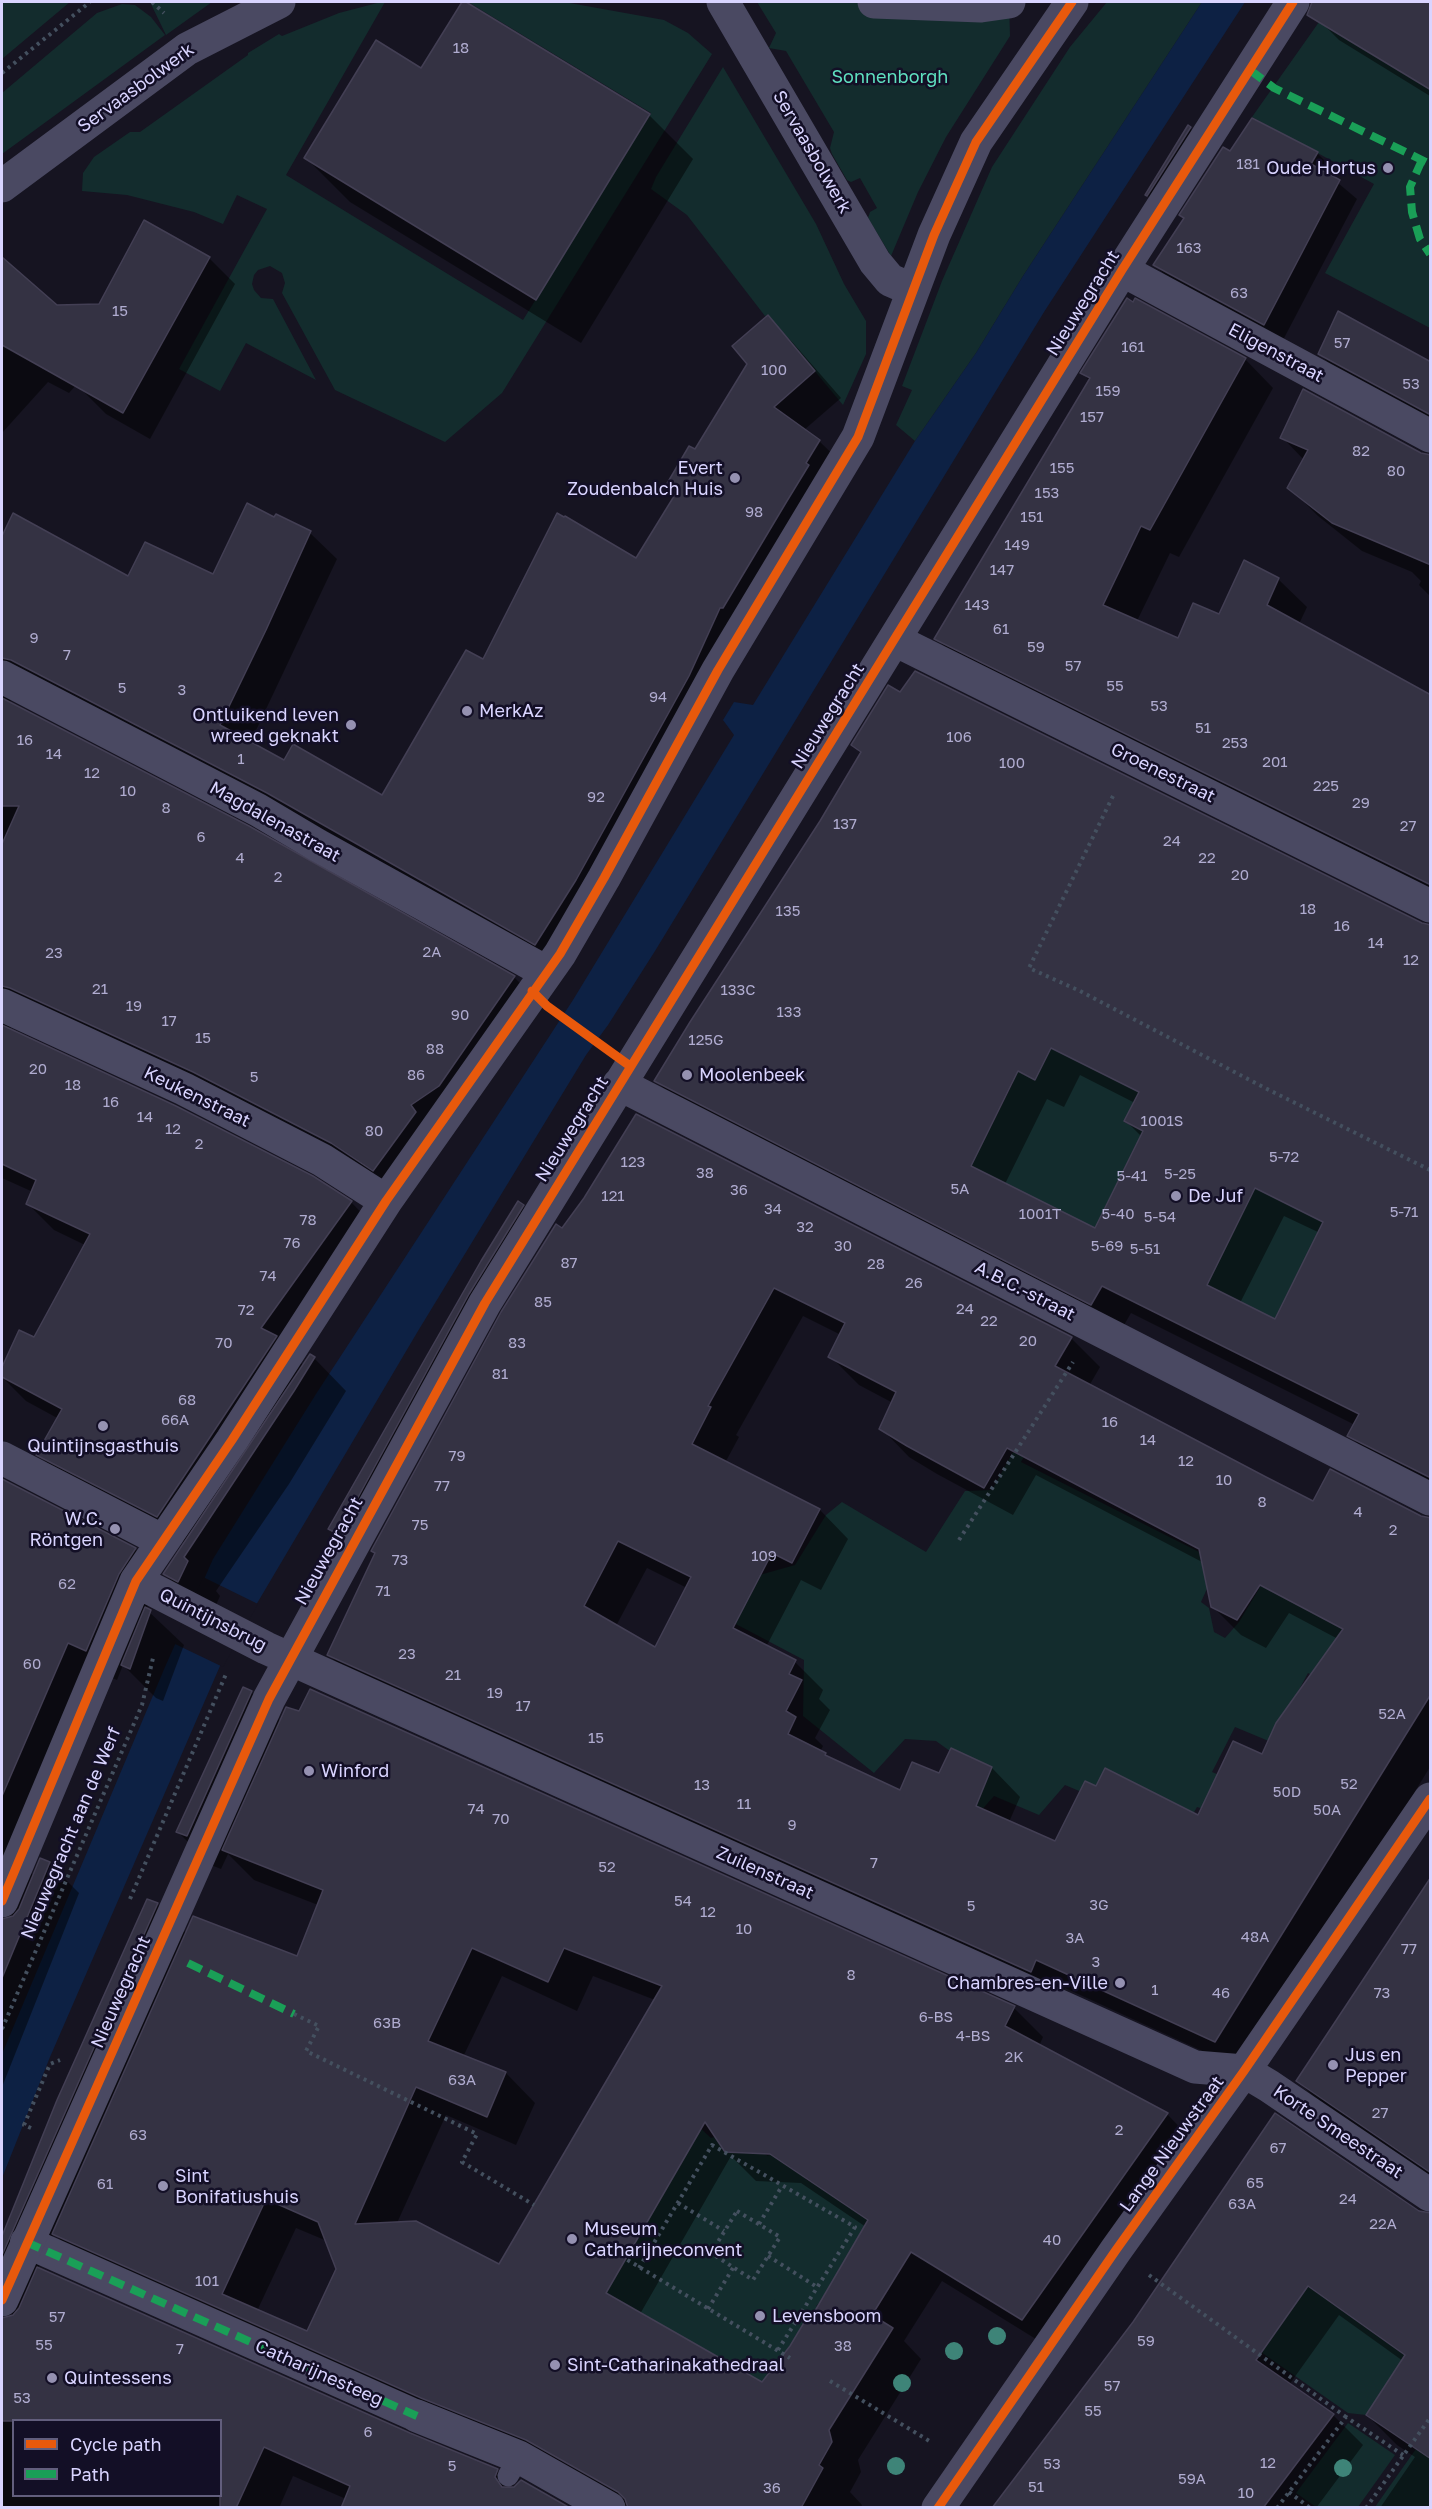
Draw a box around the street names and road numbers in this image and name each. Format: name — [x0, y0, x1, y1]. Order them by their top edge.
street label: Servaasbolwerk — [74, 39, 198, 137]
street label: Servaasbolwerk — [768, 87, 856, 217]
street label: Nieuwegracht — [1042, 246, 1124, 360]
street label: Eligenstraat — [1225, 319, 1327, 387]
street label: Nieuwegracht — [787, 659, 869, 773]
street label: Groenestraat — [1107, 738, 1219, 808]
street label: Magdalenastraat — [206, 777, 344, 867]
street label: Keukenstraat — [140, 1062, 254, 1132]
street label: Nieuwegracht — [531, 1072, 613, 1186]
street label: A.B.C.-straat — [971, 1256, 1079, 1326]
street label: Nieuwegracht — [290, 1493, 368, 1609]
street label: Quintijnsbrug — [156, 1584, 270, 1656]
street label: Nieuwegracht aan de Werf — [17, 1724, 125, 1942]
street label: Zuilenstraat — [713, 1842, 817, 1904]
street label: Nieuwegracht — [87, 1932, 155, 2052]
street label: Lange Nieuwstraat — [1115, 2072, 1229, 2216]
street label: Korte Smeestraat — [1269, 2081, 1407, 2183]
street label: Catharijnesteeg — [252, 2335, 386, 2411]

